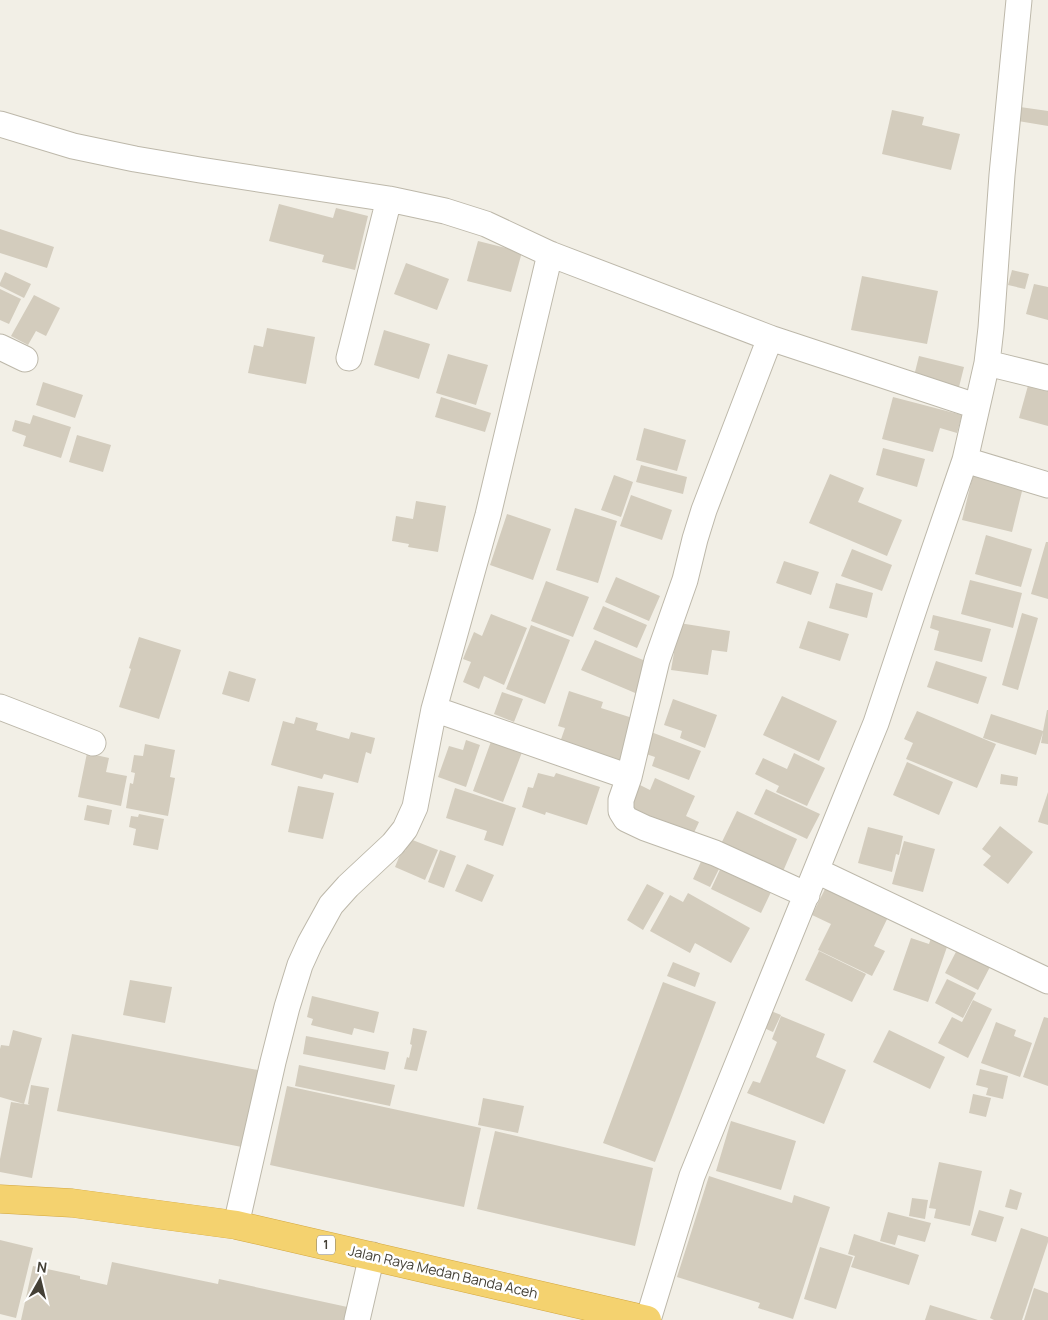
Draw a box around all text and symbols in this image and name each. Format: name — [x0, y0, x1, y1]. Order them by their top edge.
road number: 1 — [317, 1236, 335, 1254]
street label: Jalan Raya Medan Banda Aceh — [347, 1240, 540, 1303]
north arrow — [15, 1255, 65, 1305]
text: N — [36, 1257, 48, 1277]

